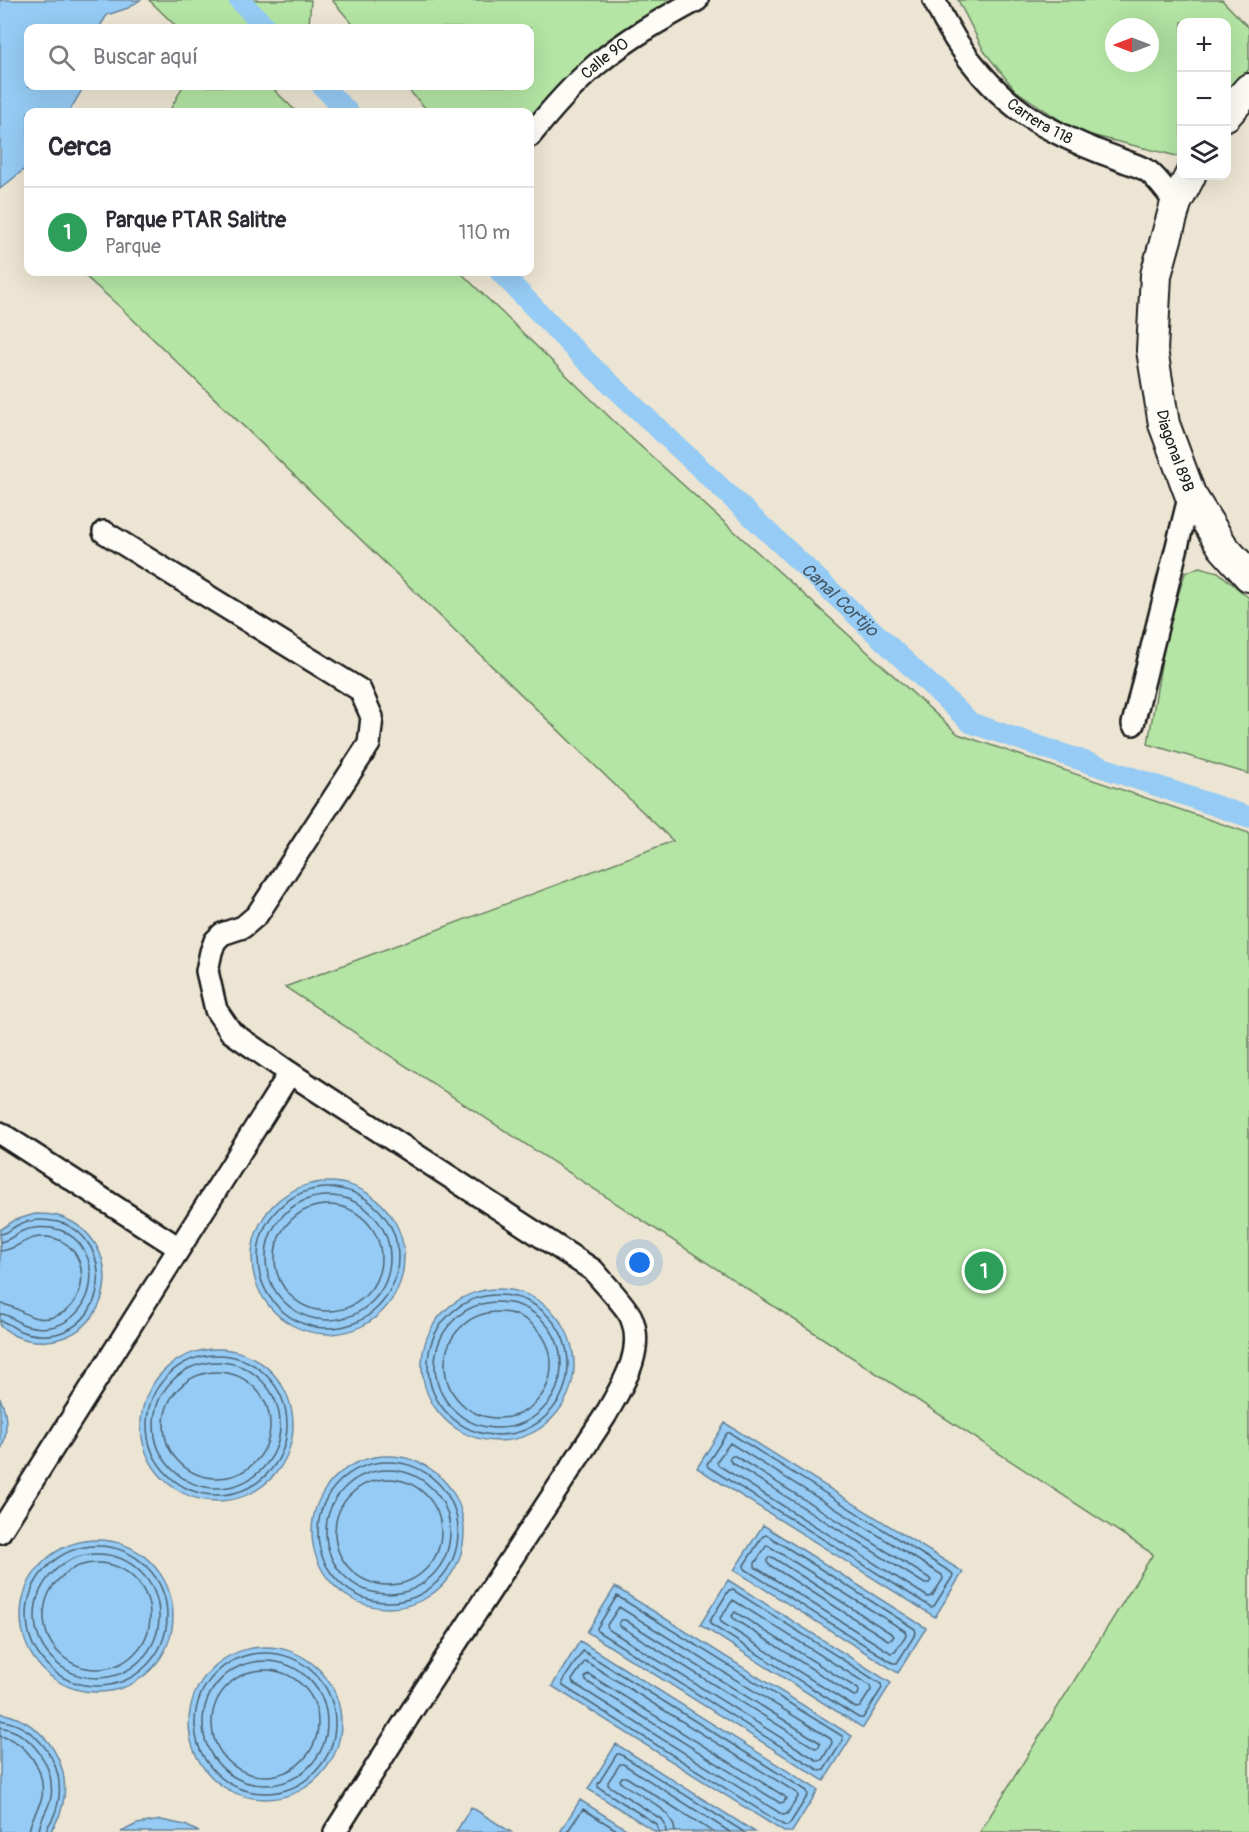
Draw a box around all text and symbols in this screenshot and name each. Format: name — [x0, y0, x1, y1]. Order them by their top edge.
north arrow — [1105, 18, 1159, 72]
map controls — [1177, 18, 1231, 180]
button: + — [1177, 18, 1231, 72]
search box — [24, 24, 534, 90]
street label: Calle 90 — [577, 33, 633, 84]
icon: search — [45, 41, 78, 74]
text: Buscar aquí — [93, 43, 198, 71]
button: − — [1177, 72, 1231, 126]
street label: Carrera 118 — [1003, 94, 1076, 149]
button: layers — [1177, 126, 1231, 180]
text: Cerca — [48, 131, 111, 163]
text: Parque PTAR Salitre — [105, 206, 286, 234]
text: 1 — [64, 220, 71, 245]
text: 110 m — [459, 220, 510, 245]
text: Parque — [105, 234, 161, 259]
street label: Diagonal 89B — [1152, 408, 1198, 495]
water label: Canal Cortijo — [796, 558, 884, 642]
your location — [625, 1248, 654, 1277]
pin: 1 — [964, 1248, 1004, 1294]

